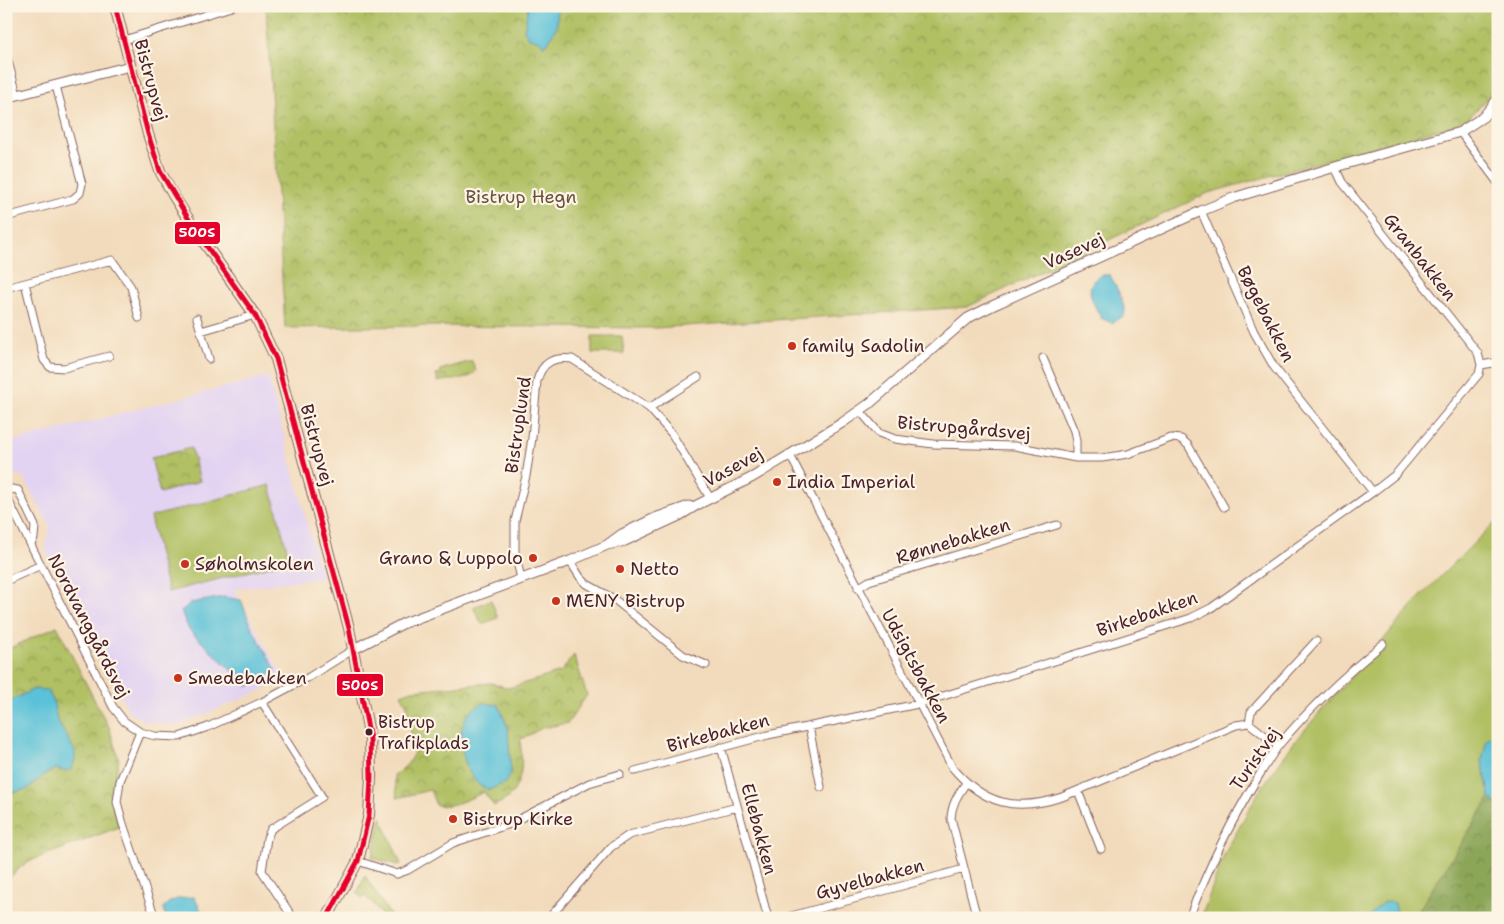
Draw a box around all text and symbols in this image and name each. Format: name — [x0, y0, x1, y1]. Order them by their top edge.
street label: Bistrupvej — [129, 36, 173, 124]
park label: Bistrup Hegn — [465, 185, 577, 209]
street label: Granbakken — [1378, 208, 1462, 306]
line badge: 500S — [174, 221, 221, 245]
text: 500S — [179, 223, 215, 241]
street label: Vasevej — [1040, 227, 1108, 275]
street label: Bøgebakken — [1231, 262, 1301, 366]
place label: family Sadolin — [802, 334, 925, 358]
marker: family Sadolin — [786, 340, 798, 352]
street label: Bistruplund — [499, 375, 537, 475]
street label: Bistrupvej — [295, 401, 339, 489]
street label: Bistrupgårdsvej — [896, 410, 1032, 446]
street label: Vasevej — [699, 441, 767, 493]
place label: India Imperial — [787, 470, 916, 494]
marker: India Imperial — [771, 476, 783, 488]
street label: Rønnebakken — [893, 512, 1013, 570]
place label: Grano & Luppolo — [379, 546, 523, 570]
street label: Nordvanggårdsvej — [42, 550, 136, 702]
place label: Søholmskolen — [195, 552, 314, 576]
marker: Grano & Luppolo — [527, 552, 539, 564]
place label: Netto — [630, 557, 679, 581]
marker: Søholmskolen — [179, 558, 191, 570]
marker: Netto — [614, 563, 626, 575]
street label: Birkebakken — [1093, 585, 1201, 643]
place label: MENY Bistrup — [566, 589, 685, 613]
marker: MENY Bistrup — [550, 595, 562, 607]
street label: Udsigtsbakken — [876, 605, 956, 727]
place label: Smedebakken — [188, 666, 307, 690]
marker: Smedebakken — [172, 672, 184, 684]
line badge: 500S — [336, 673, 384, 697]
text: 500S — [342, 676, 378, 694]
street label: Birkebakken — [664, 708, 772, 758]
place label: Bistrup Trafikplads — [378, 711, 469, 754]
street label: Turistvej — [1224, 722, 1286, 796]
marker: Bistrup Trafikplads — [364, 727, 374, 737]
street label: Ellebakken — [735, 780, 783, 878]
place label: Bistrup Kirke — [463, 807, 573, 831]
marker: Bistrup Kirke — [447, 813, 459, 825]
street label: Gyvelbakken — [813, 853, 927, 905]

